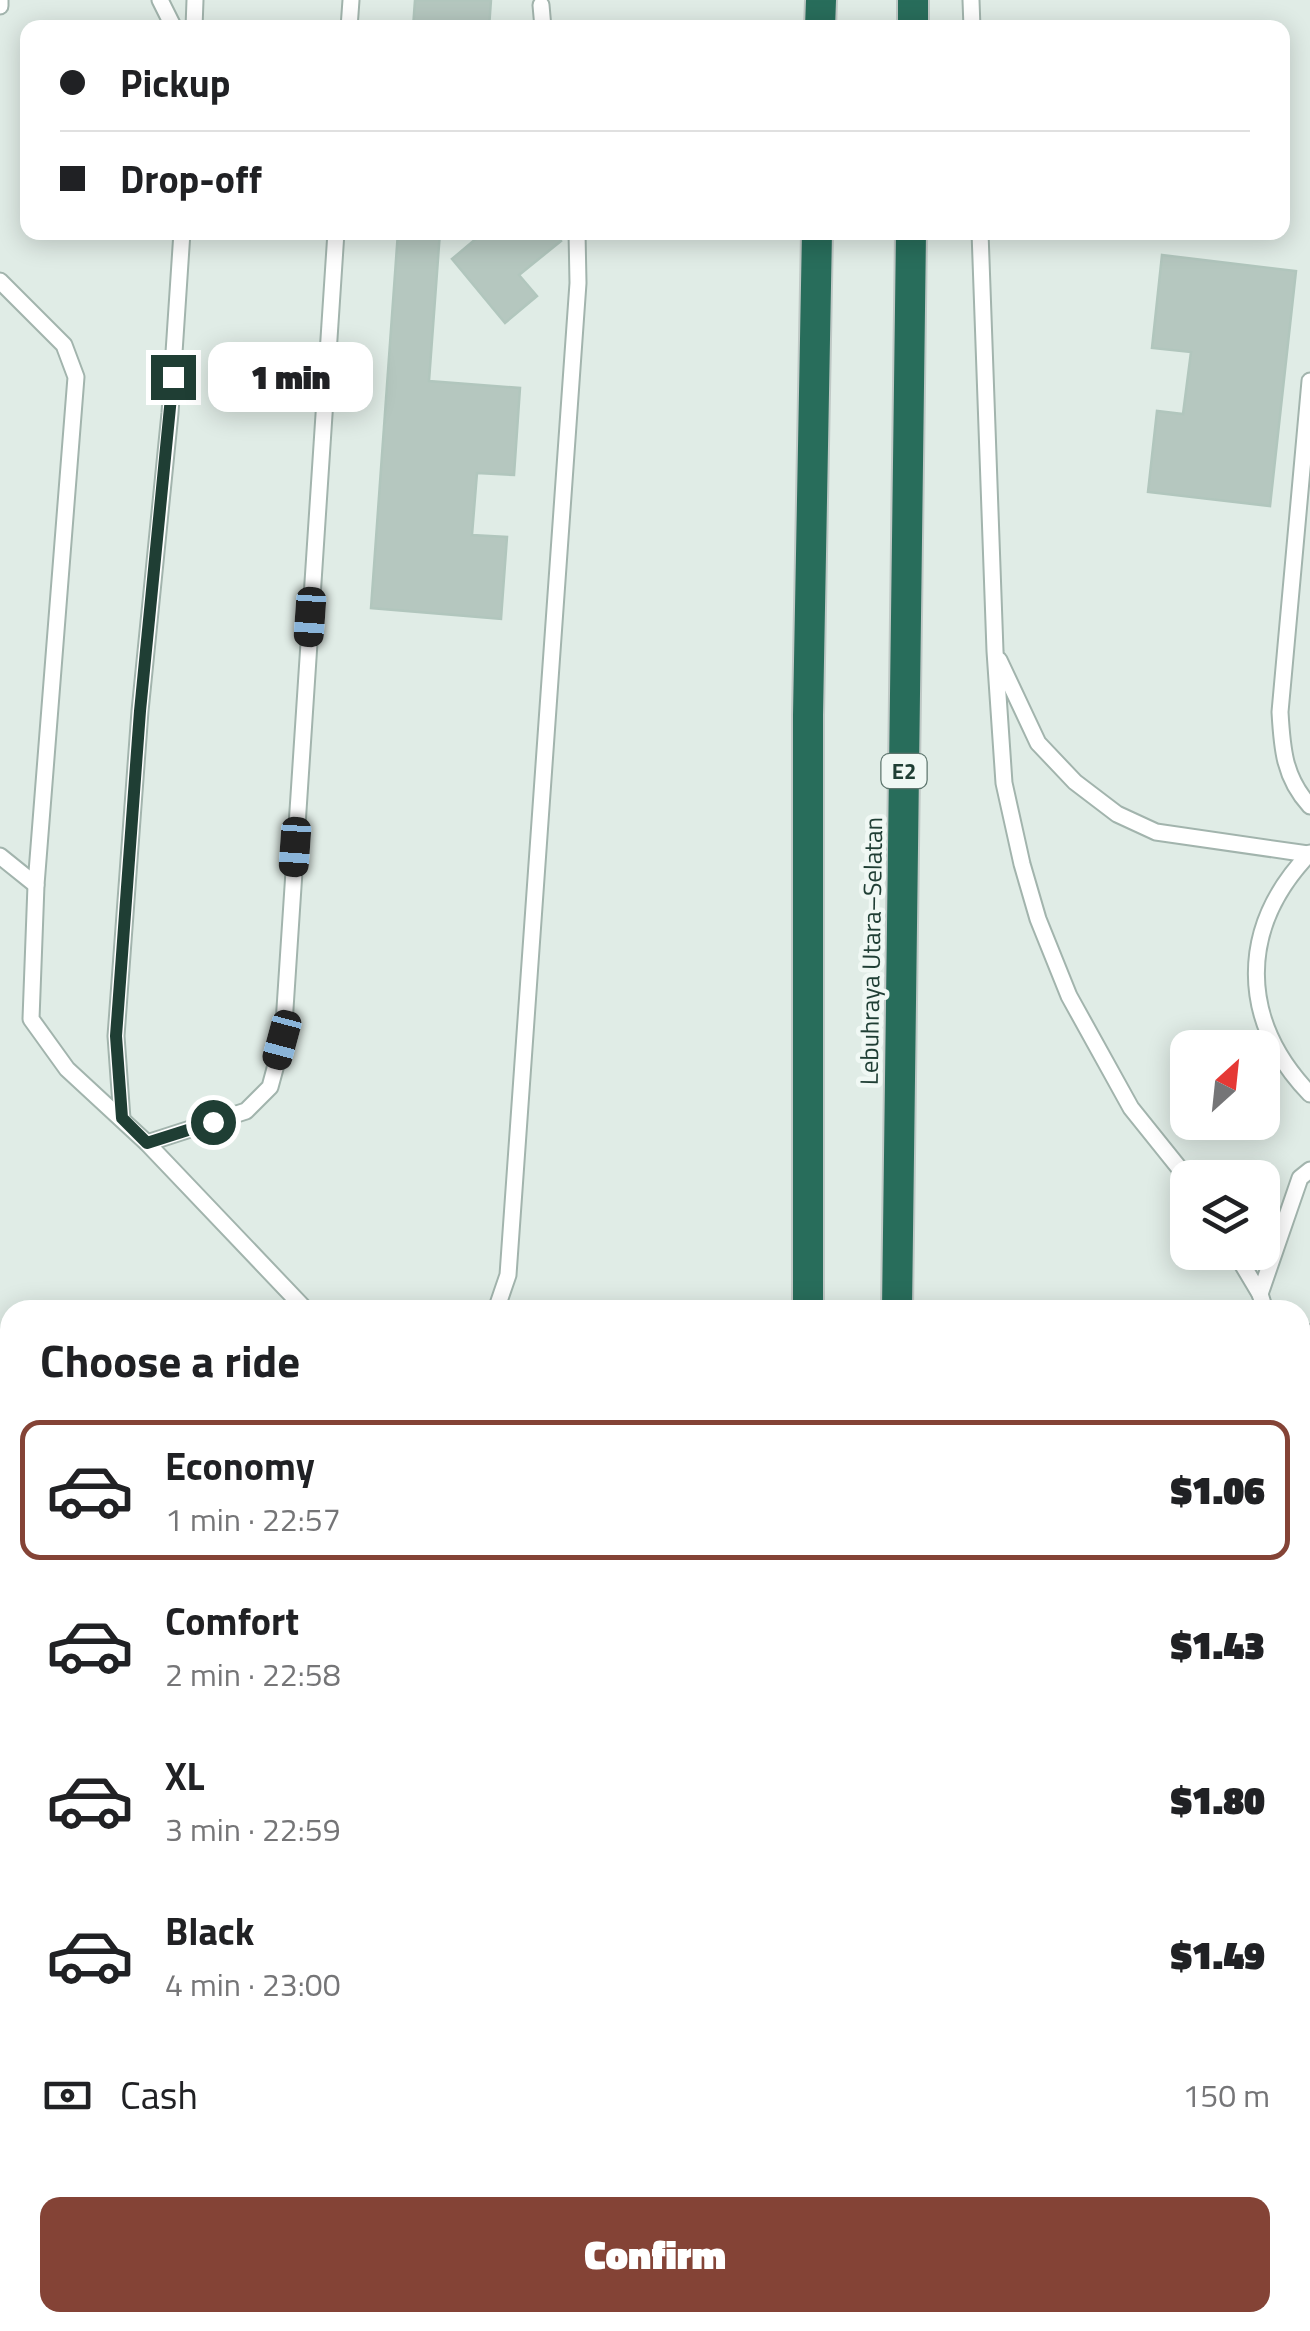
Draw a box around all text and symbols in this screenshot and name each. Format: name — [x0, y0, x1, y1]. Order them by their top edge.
text: Pickup — [120, 54, 230, 112]
text: Drop-off — [120, 150, 262, 208]
callout: 1 min — [208, 342, 373, 412]
text: 1 min — [251, 353, 330, 401]
route end — [151, 355, 196, 400]
car — [293, 586, 327, 648]
road number: E2 — [882, 754, 926, 788]
car — [278, 816, 312, 878]
street label: Lebuhraya Utara–Selatan — [850, 817, 892, 1085]
car — [260, 1007, 304, 1073]
north arrow — [1170, 1030, 1280, 1140]
map controls — [1170, 1030, 1280, 1270]
route start — [191, 1100, 236, 1145]
button: layers — [1170, 1160, 1280, 1270]
text: Choose a ride — [40, 1326, 300, 1394]
text: Economy — [165, 1437, 315, 1495]
icon: car — [45, 1445, 135, 1535]
text: $1.06 — [1171, 1461, 1265, 1519]
text: 1 min · 22:57 — [165, 1495, 341, 1543]
text: Comfort — [165, 1592, 299, 1650]
icon: car — [45, 1600, 135, 1690]
text: $1.43 — [1171, 1616, 1265, 1674]
text: 2 min · 22:58 — [165, 1650, 341, 1698]
text: XL — [165, 1747, 205, 1805]
icon: car — [45, 1755, 135, 1845]
text: $1.80 — [1171, 1771, 1265, 1829]
text: 3 min · 22:59 — [165, 1805, 341, 1853]
text: Black — [165, 1902, 254, 1960]
icon: car — [45, 1910, 135, 2000]
text: $1.49 — [1171, 1926, 1265, 1984]
text: 4 min · 23:00 — [165, 1960, 341, 2008]
text: Cash — [120, 2066, 198, 2124]
icon: cash — [40, 2068, 95, 2123]
text: 150 m — [1182, 2071, 1270, 2119]
button: Confirm — [40, 2197, 1270, 2312]

